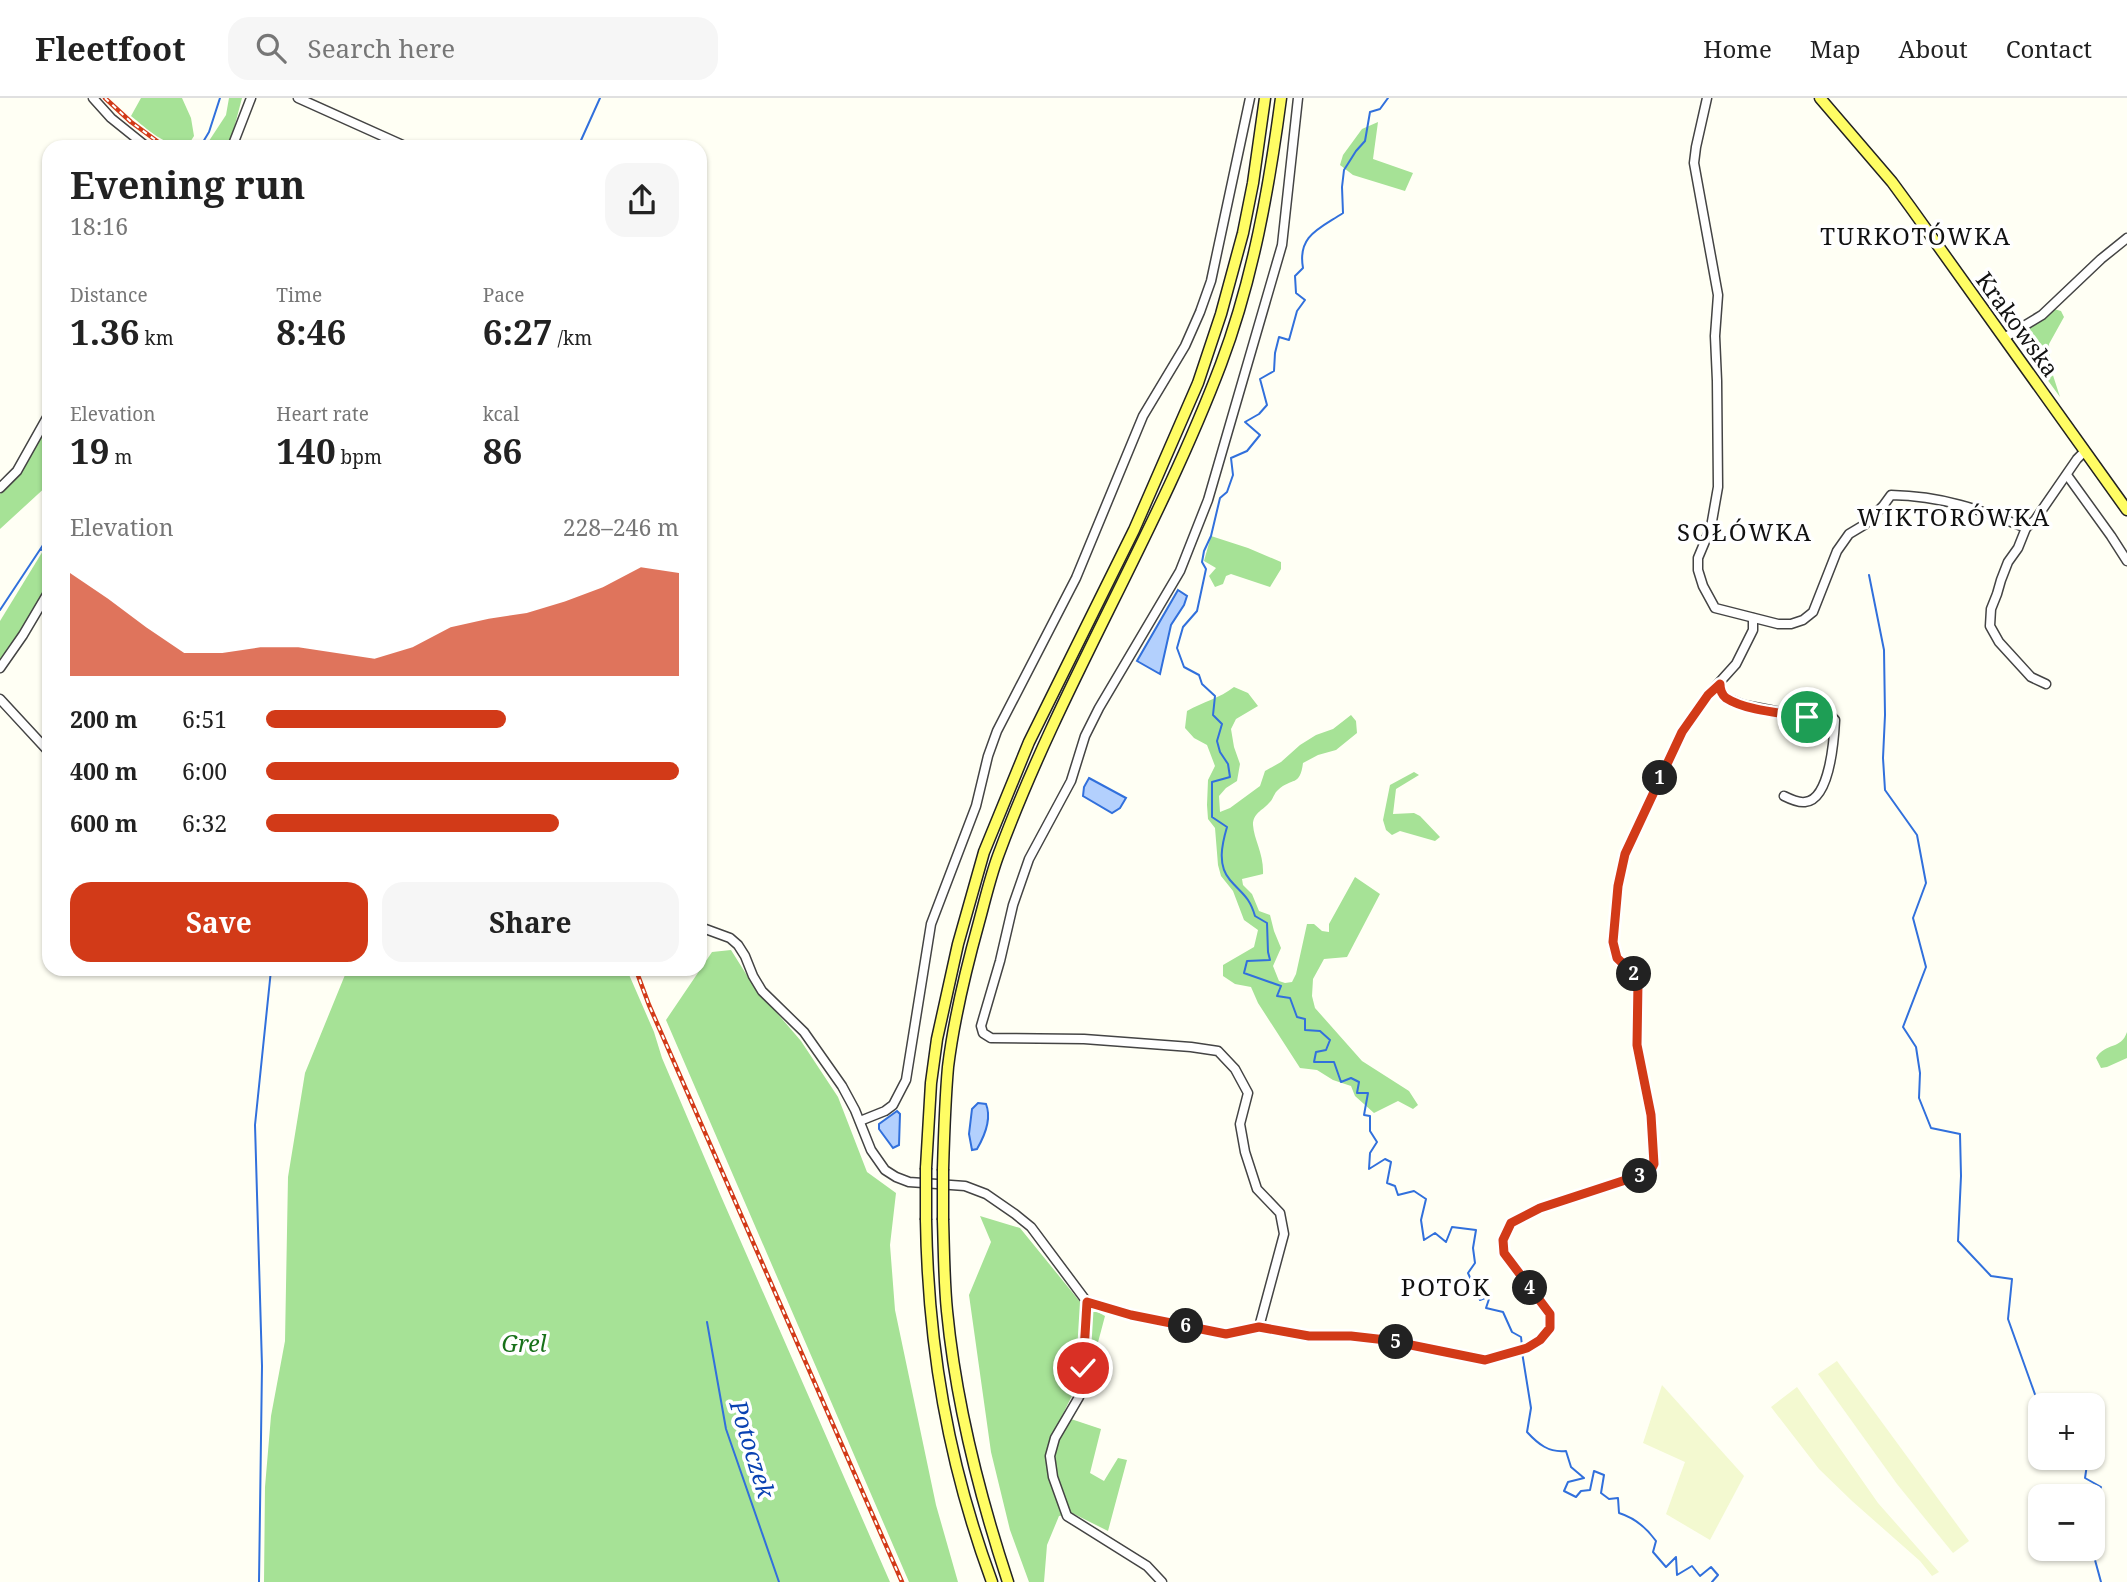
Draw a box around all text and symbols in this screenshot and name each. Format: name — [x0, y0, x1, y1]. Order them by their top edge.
search box — [228, 17, 718, 80]
text: Fleetfoot — [35, 26, 186, 71]
icon: search — [252, 29, 290, 67]
text: Search here — [308, 30, 455, 66]
text: Home — [1703, 32, 1772, 65]
text: Map — [1810, 32, 1861, 65]
text: About — [1899, 32, 1968, 65]
text: Contact — [2006, 32, 2092, 65]
text: Evening run — [70, 158, 305, 210]
button: share — [605, 163, 679, 237]
text: 18:16 — [70, 210, 128, 242]
district label: TURKOTÓWKA — [1820, 219, 2012, 252]
street label: Krakowska — [1969, 265, 2067, 383]
text: Distance — [70, 282, 148, 308]
text: Time — [276, 282, 322, 308]
text: Pace — [483, 282, 524, 308]
text: 1.36 — [70, 308, 140, 355]
text: 8:46 — [276, 308, 346, 355]
text: 6:27 — [483, 308, 553, 355]
text: km — [140, 325, 174, 351]
text: /km — [553, 325, 592, 351]
text: Elevation — [70, 401, 156, 427]
text: Heart rate — [276, 401, 369, 427]
text: kcal — [483, 401, 519, 427]
text: 19 — [70, 427, 110, 474]
text: 140 — [276, 427, 336, 474]
text: 86 — [483, 427, 522, 474]
text: m — [110, 444, 132, 470]
text: bpm — [336, 444, 382, 470]
district label: WIKTORÓWKA — [1857, 500, 2051, 533]
text: Elevation — [70, 511, 174, 543]
text: 228–246 m — [563, 511, 679, 543]
district label: SOŁÓWKA — [1677, 515, 1813, 548]
pin — [1777, 687, 1837, 747]
icon: arrive — [1788, 698, 1826, 736]
text: 200 m — [70, 703, 138, 735]
text: 6:51 — [182, 703, 227, 735]
text: 400 m — [70, 755, 138, 787]
text: 6:00 — [182, 755, 227, 787]
pin: 1 — [1642, 760, 1678, 796]
text: 1 — [1654, 764, 1665, 790]
text: 600 m — [70, 807, 138, 839]
text: 6:32 — [182, 807, 227, 839]
button: Save — [70, 882, 368, 962]
button: Share — [382, 882, 679, 962]
pin: 2 — [1616, 956, 1652, 992]
text: 2 — [1628, 960, 1639, 986]
pin: 3 — [1622, 1158, 1658, 1194]
text: 3 — [1634, 1162, 1645, 1188]
district label: POTOK — [1401, 1270, 1491, 1303]
pin: 4 — [1512, 1270, 1548, 1306]
text: 4 — [1524, 1274, 1535, 1300]
pin: 6 — [1168, 1308, 1204, 1344]
text: 6 — [1180, 1312, 1191, 1338]
pin: 5 — [1378, 1324, 1414, 1360]
park label: Grel — [501, 1327, 547, 1359]
text: 5 — [1390, 1328, 1401, 1354]
pin — [1053, 1338, 1113, 1398]
icon: check — [1064, 1349, 1102, 1387]
map controls — [2028, 1393, 2105, 1561]
button: + — [2028, 1393, 2105, 1470]
water label: Potoczek — [722, 1395, 784, 1503]
button: − — [2028, 1484, 2105, 1561]

